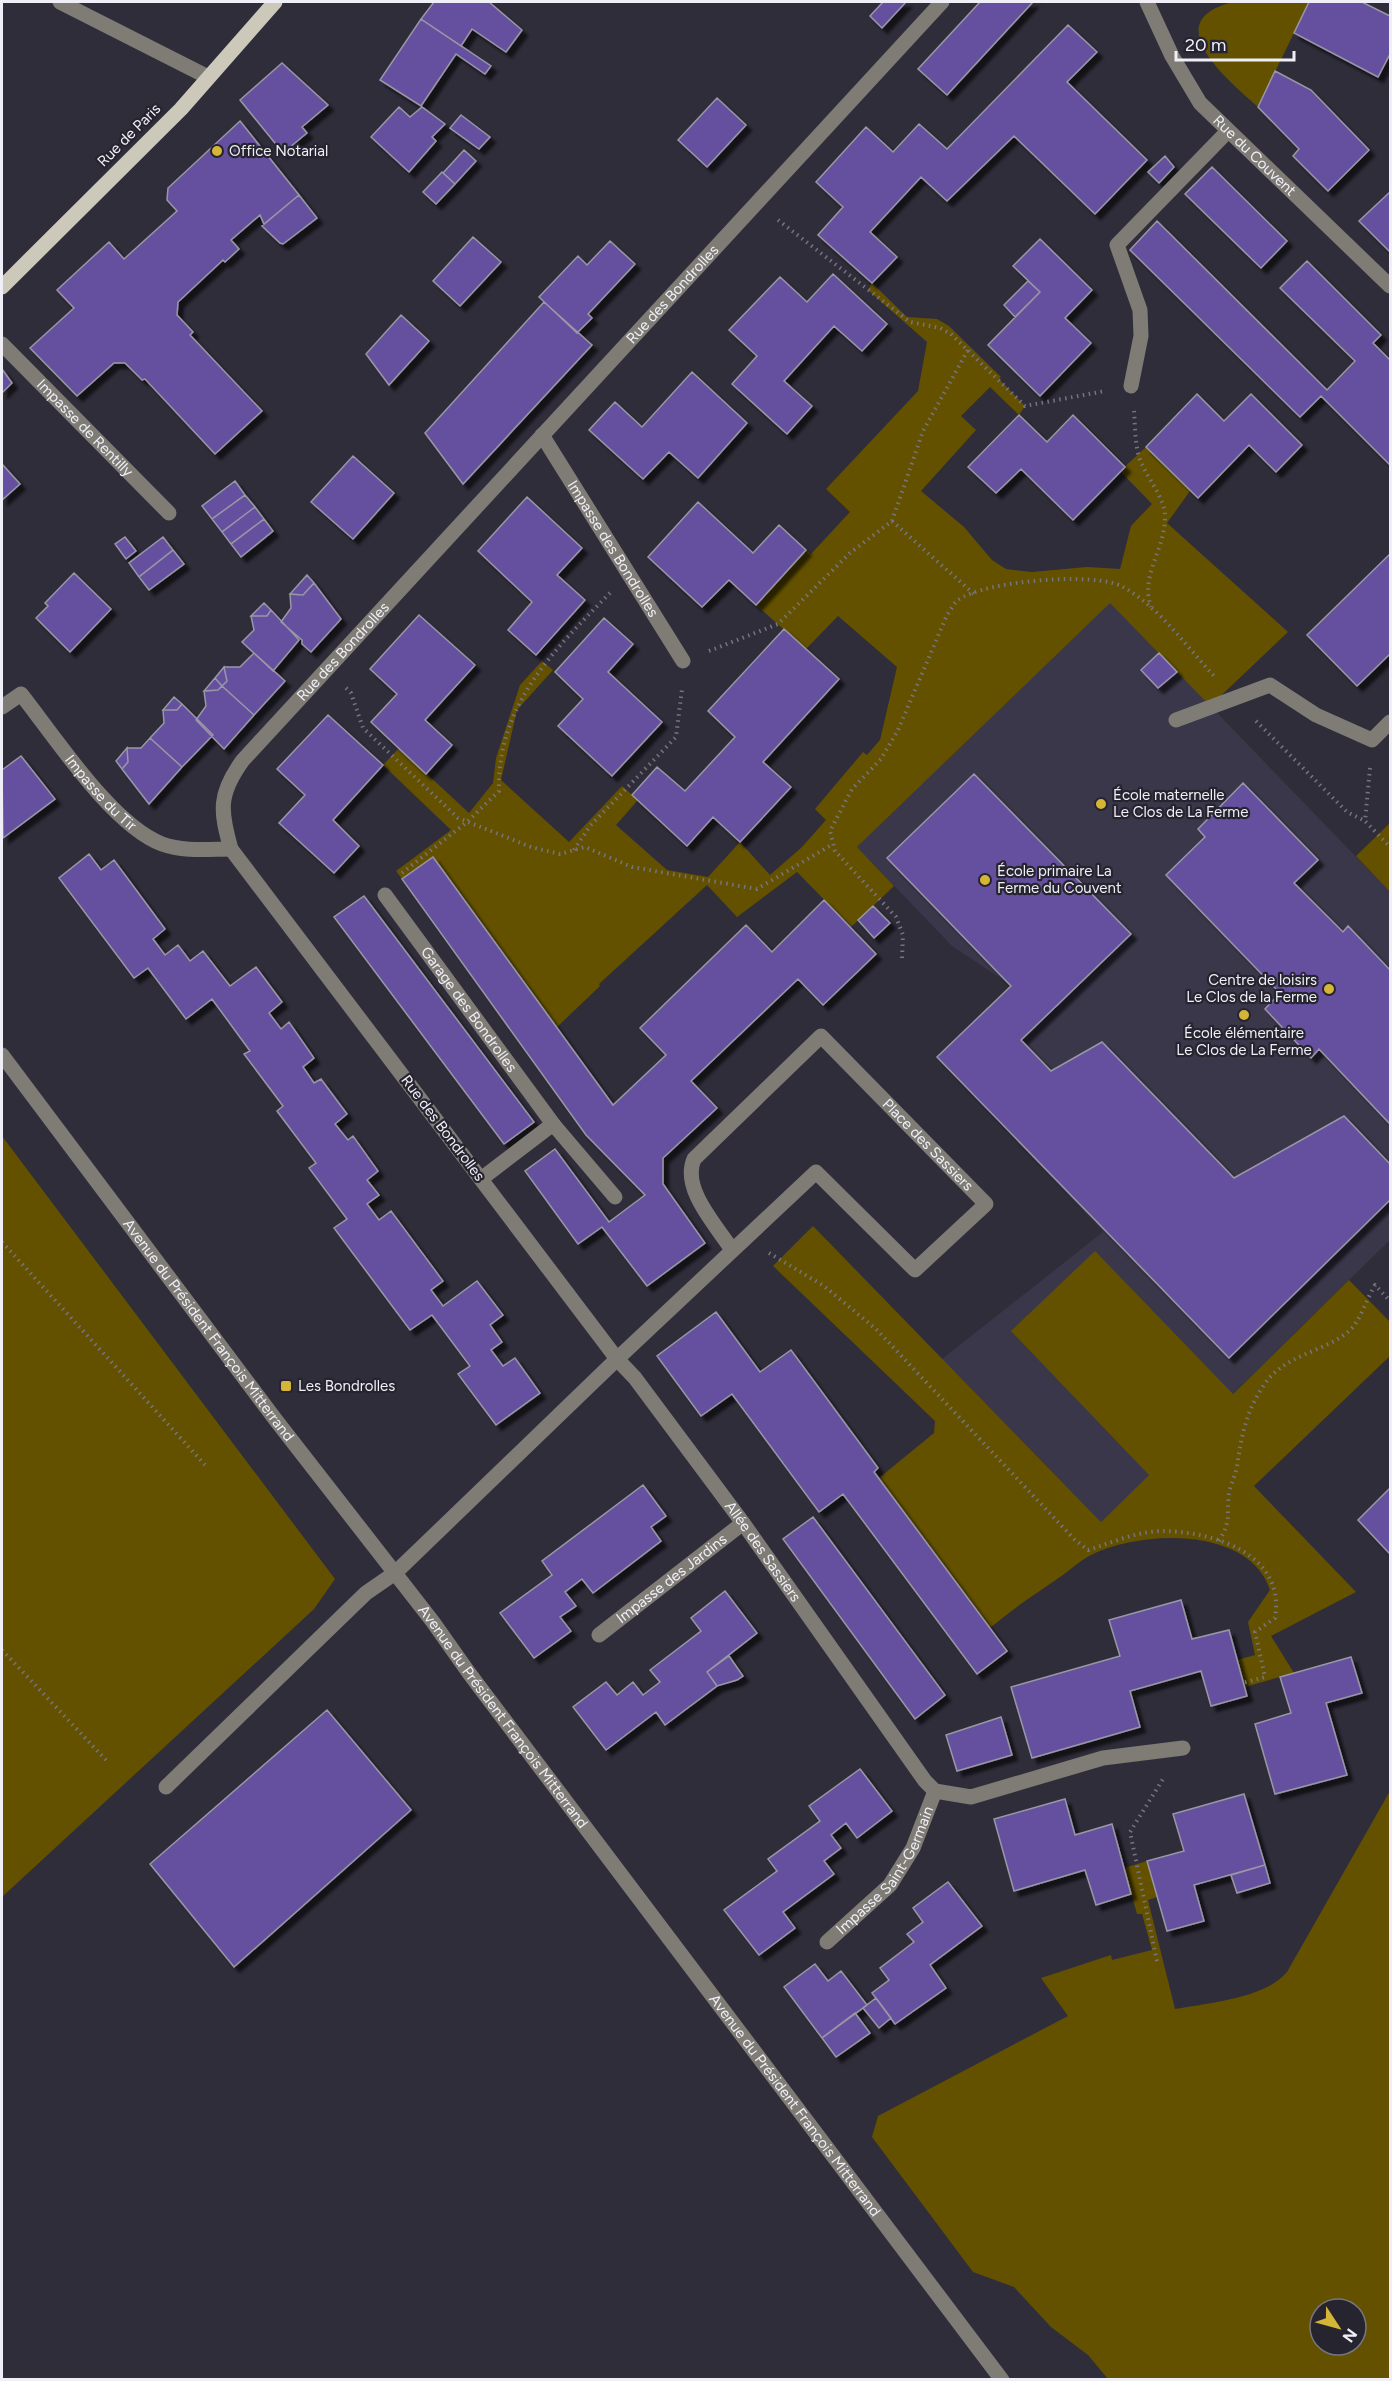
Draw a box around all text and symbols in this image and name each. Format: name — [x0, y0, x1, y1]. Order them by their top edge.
scale bar — [1176, 24, 1294, 62]
text: 20 m — [1185, 34, 1226, 56]
street label: Rue de Paris — [94, 100, 164, 170]
street label: Rue du Couvent — [1209, 112, 1300, 200]
place label: Office Notarial — [229, 142, 328, 160]
marker: Office Notarial — [210, 144, 224, 158]
street label: Rue des Bondrolles — [622, 241, 722, 347]
street label: Impasse de Rentilly — [33, 375, 137, 480]
street label: Impasse des Bondrolles — [564, 477, 662, 620]
street label: Rue des Bondrolles — [293, 598, 393, 705]
street label: Impasse du Tir — [61, 751, 140, 835]
place label: École maternelle Le Clos de La Ferme — [1113, 786, 1248, 821]
marker: École maternelle Le Clos de La Ferme — [1094, 797, 1108, 811]
place label: École primaire La Ferme du Couvent — [997, 862, 1122, 897]
marker: École primaire La Ferme du Couvent — [978, 873, 992, 887]
street label: Garage des Bondrolles — [417, 943, 521, 1076]
place label: Centre de loisirs Le Clos de la Ferme — [1186, 971, 1317, 1006]
marker: Centre de loisirs Le Clos de la Ferme — [1322, 982, 1336, 996]
marker: École élémentaire Le Clos de La Ferme — [1237, 1008, 1251, 1022]
place label: École élémentaire Le Clos de La Ferme — [1176, 1024, 1312, 1059]
street label: Rue des Bondrolles — [397, 1072, 489, 1184]
street label: Place des Sassiers — [879, 1095, 977, 1195]
street label: Avenue du Président François Mitterrand — [119, 1215, 298, 1445]
place label: Les Bondrolles — [298, 1377, 395, 1395]
marker: Les Bondrolles — [279, 1379, 293, 1393]
street label: Allée des Sassiers — [721, 1498, 805, 1605]
street label: Impasse des Jardins — [613, 1530, 730, 1627]
street label: Avenue du Président François Mitterrand — [414, 1602, 592, 1832]
street label: Impasse Saint-Germain — [832, 1804, 937, 1938]
street label: Avenue du Président François Mitterrand — [705, 1991, 884, 2220]
north arrow — [1308, 2297, 1368, 2357]
text: N — [1338, 2325, 1361, 2346]

